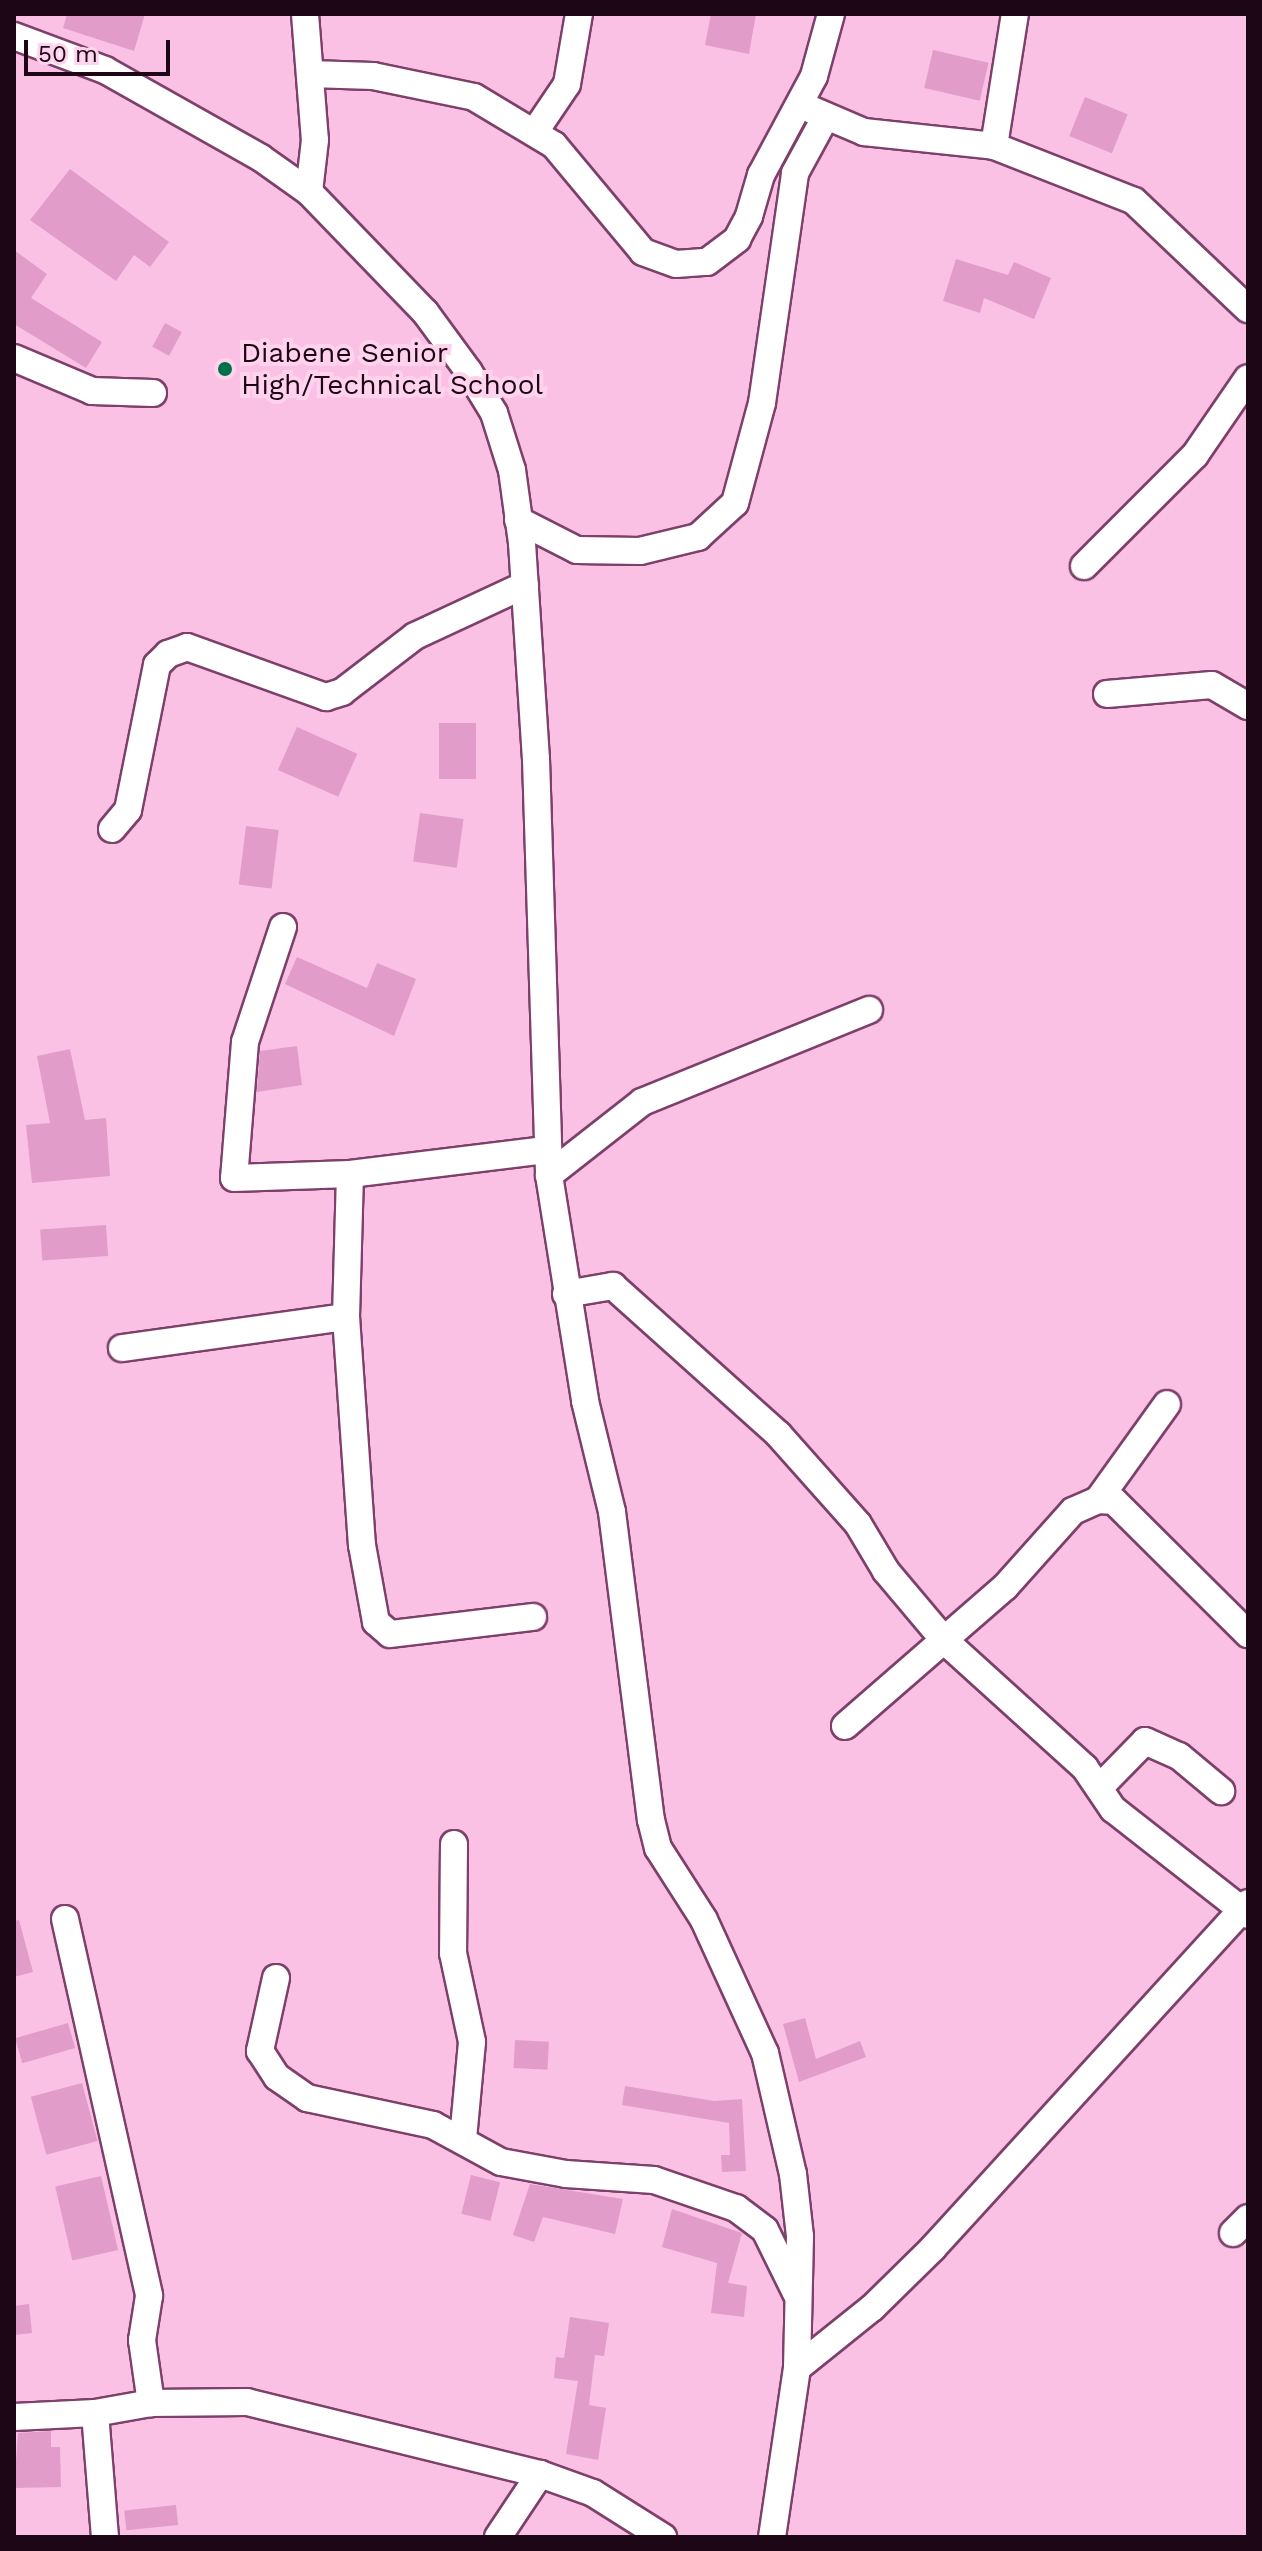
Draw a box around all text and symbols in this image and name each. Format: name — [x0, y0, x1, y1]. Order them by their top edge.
scale bar — [28, 24, 174, 74]
text: 50 m — [38, 40, 98, 68]
place label: Diabene Senior High/Technical School — [241, 336, 544, 402]
marker: Diabene Senior High/Technical School — [216, 360, 234, 378]

